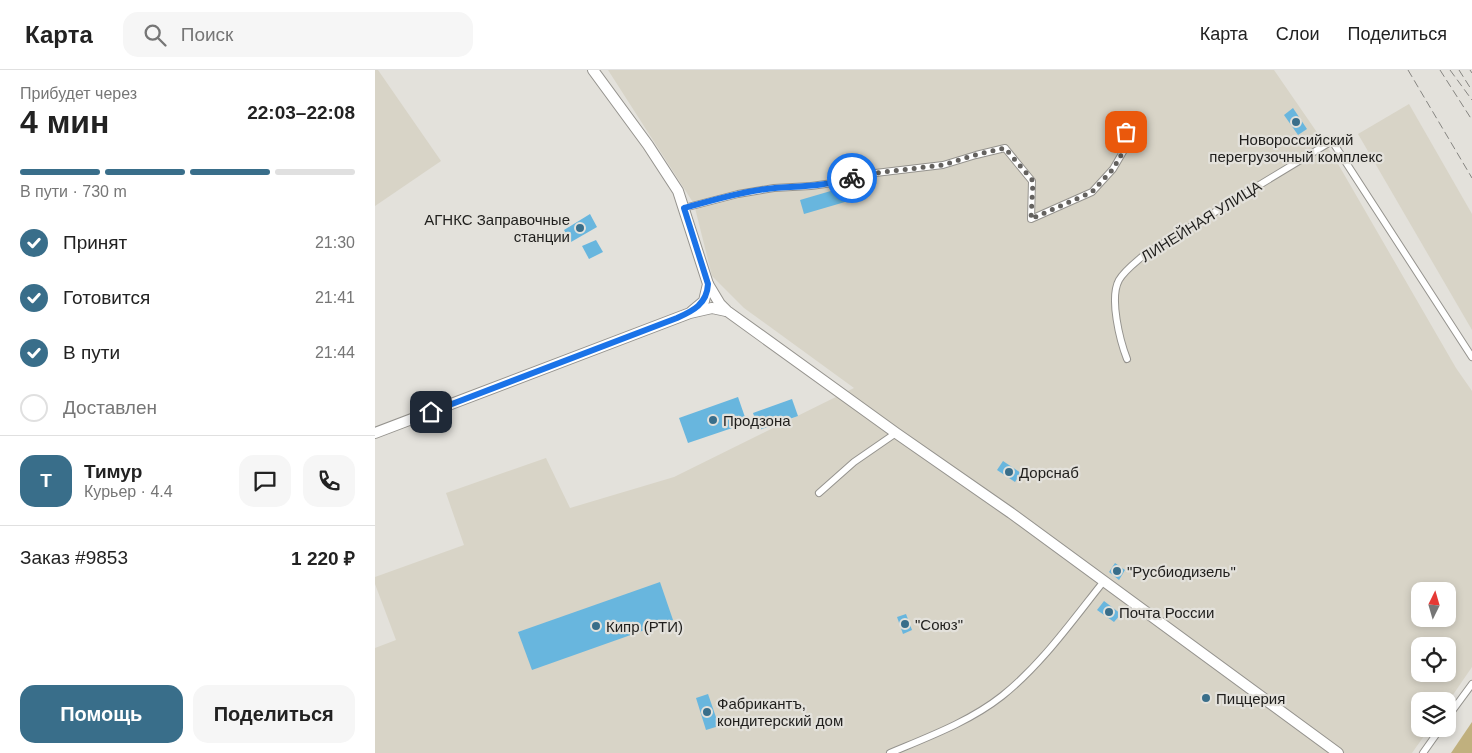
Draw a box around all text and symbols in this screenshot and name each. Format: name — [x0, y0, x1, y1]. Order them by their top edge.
search box — [123, 12, 473, 57]
text: Карта — [25, 21, 93, 48]
icon: search — [141, 21, 169, 49]
text: Поиск — [181, 24, 233, 45]
text: Карта — [1200, 24, 1248, 44]
text: Слои — [1276, 24, 1320, 44]
text: Поделиться — [1348, 24, 1447, 44]
text: Прибудет через — [20, 85, 137, 102]
text: 22:03–22:08 — [247, 102, 355, 123]
text: 4 мин — [20, 104, 109, 140]
pin — [1105, 111, 1147, 153]
marker: Новороссийский перегрузочный комплекс — [1290, 116, 1302, 128]
icon: bag — [1112, 118, 1140, 146]
place label: Новороссийский перегрузочный комплекс — [1209, 131, 1383, 165]
courier — [827, 153, 877, 203]
icon: bike — [838, 164, 866, 192]
street label: ЛИНЕЙНАЯ УЛИЦА — [1138, 177, 1264, 265]
text: В пути · 730 m — [20, 183, 127, 200]
place label: АГНКС Заправочные станции — [424, 211, 570, 245]
marker: АГНКС Заправочные станции — [574, 222, 586, 234]
icon: check — [20, 229, 48, 257]
text: Принят — [63, 232, 127, 253]
text: 21:30 — [315, 234, 355, 251]
icon: check — [20, 284, 48, 312]
text: Готовится — [63, 287, 150, 308]
text: 21:41 — [315, 289, 355, 306]
icon: check — [20, 339, 48, 367]
text: В пути — [63, 342, 120, 363]
text: 21:44 — [315, 344, 355, 361]
pin — [410, 391, 452, 433]
text: Доставлен — [63, 397, 157, 418]
icon: home — [417, 398, 445, 426]
place label: Продзона — [723, 412, 791, 429]
marker: Продзона — [707, 414, 719, 426]
button: chat — [239, 455, 291, 507]
button: phone — [303, 455, 355, 507]
text: Тимур — [84, 461, 142, 482]
place label: Дорснаб — [1019, 464, 1079, 481]
marker: Дорснаб — [1003, 466, 1015, 478]
text: Т — [40, 470, 52, 491]
text: Курьер · 4.4 — [84, 483, 173, 500]
text: Заказ #9853 — [20, 547, 128, 568]
text: 1 220 ₽ — [291, 548, 355, 569]
place label: "Русбиодизель" — [1127, 563, 1236, 580]
marker: "Русбиодизель" — [1111, 565, 1123, 577]
north arrow — [1411, 582, 1456, 628]
map controls — [1411, 582, 1456, 737]
place label: Почта России — [1119, 604, 1214, 621]
marker: Почта России — [1103, 606, 1115, 618]
place label: "Союз" — [915, 616, 963, 633]
place label: Кипр (РТИ) — [606, 618, 683, 635]
marker: "Союз" — [899, 618, 911, 630]
marker: Кипр (РТИ) — [590, 620, 602, 632]
button: locate — [1411, 637, 1456, 682]
button: Помощь — [20, 685, 183, 743]
button: Поделиться — [193, 685, 355, 743]
place label: Пиццерия — [1216, 690, 1285, 707]
marker: Пиццерия — [1200, 692, 1212, 704]
button: layers — [1411, 692, 1456, 737]
place label: Фабрикантъ, кондитерский дом — [717, 695, 843, 729]
marker: Фабрикантъ, кондитерский дом — [701, 706, 713, 718]

